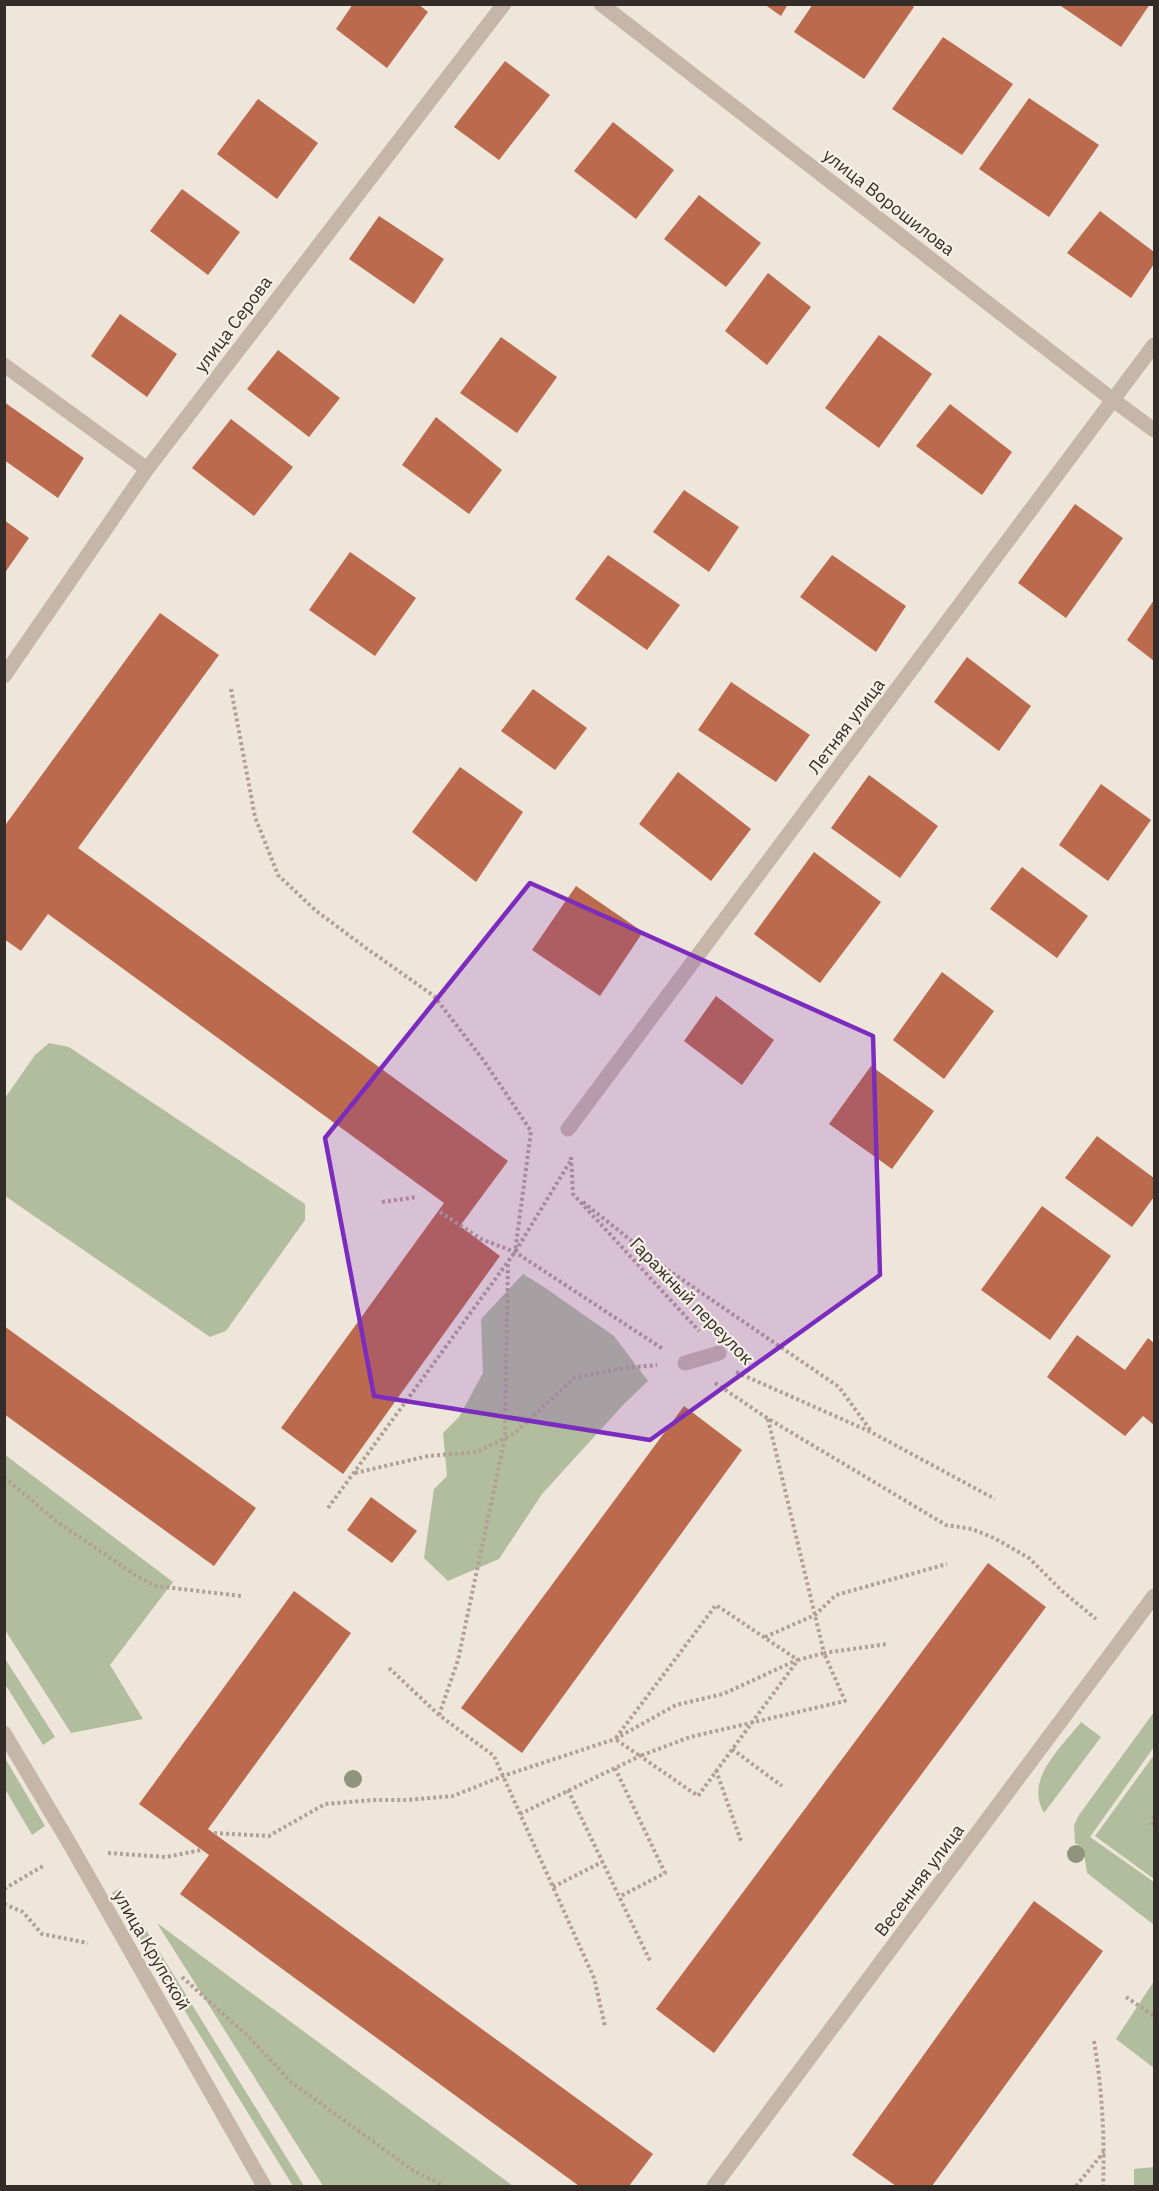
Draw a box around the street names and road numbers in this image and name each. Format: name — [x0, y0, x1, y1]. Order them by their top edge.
street label: улица Ворошилова — [818, 143, 960, 261]
street label: улица Серова — [189, 271, 277, 377]
street label: Летняя улица — [802, 673, 890, 779]
street label: Гаражный переулок — [625, 1232, 759, 1370]
street label: Весенняя улица — [869, 1819, 969, 1941]
street label: улица Крупской — [108, 1886, 196, 2014]

